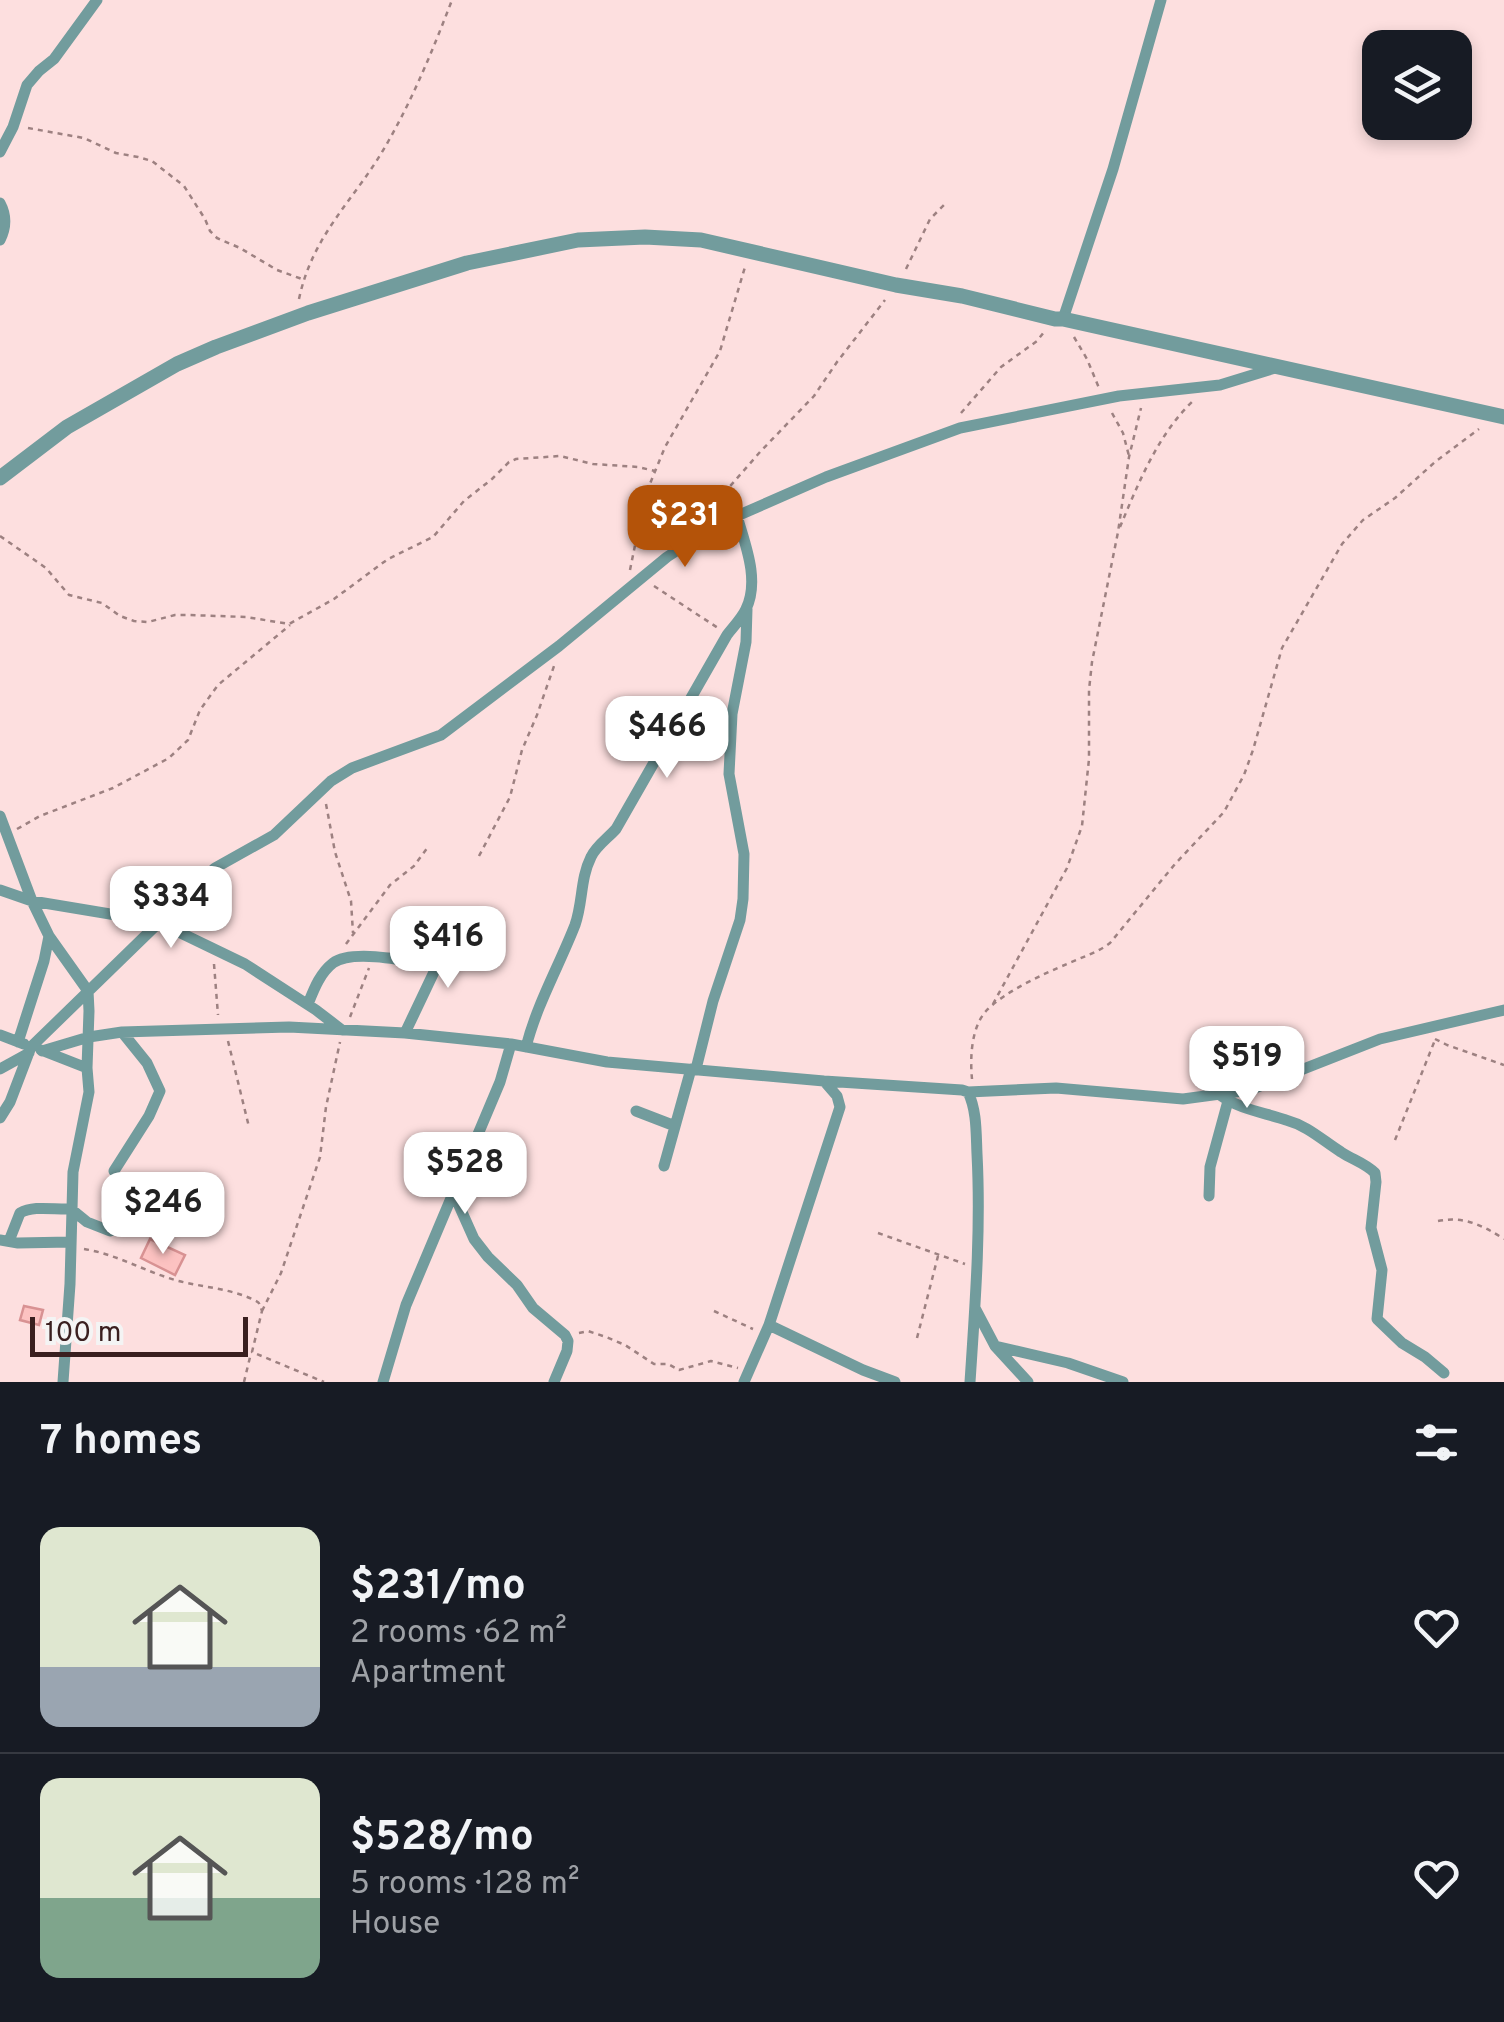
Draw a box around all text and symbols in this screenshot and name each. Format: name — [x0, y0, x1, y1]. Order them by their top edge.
map controls — [1362, 30, 1472, 140]
button: layers — [1362, 30, 1472, 140]
pin: $231 — [626, 485, 744, 570]
text: $231 — [650, 497, 720, 537]
pin: $466 — [608, 696, 726, 781]
text: $466 — [627, 708, 707, 748]
pin: $334 — [112, 866, 230, 951]
text: $334 — [132, 878, 210, 918]
pin: $416 — [389, 906, 507, 991]
text: $416 — [412, 918, 484, 958]
pin: $519 — [1188, 1026, 1306, 1111]
text: $519 — [1211, 1038, 1283, 1078]
pin: $528 — [406, 1132, 524, 1217]
text: $528 — [426, 1144, 504, 1184]
pin: $246 — [104, 1172, 222, 1257]
text: $246 — [123, 1184, 203, 1224]
scale bar — [30, 1312, 248, 1356]
text: 100 m — [45, 1316, 121, 1352]
icon: filters — [1409, 1415, 1464, 1470]
text: 7 homes — [40, 1416, 202, 1469]
text: $231/mo — [350, 1561, 526, 1614]
icon: home — [120, 1567, 240, 1687]
icon: heart — [1409, 1600, 1464, 1655]
text: 2 rooms · 62 m² — [350, 1614, 567, 1654]
text: Apartment — [350, 1654, 506, 1694]
text: $528/mo — [350, 1812, 534, 1865]
icon: home — [120, 1818, 240, 1938]
icon: heart — [1409, 1851, 1464, 1906]
text: 5 rooms · 128 m² — [350, 1865, 580, 1905]
text: House — [350, 1905, 440, 1945]

